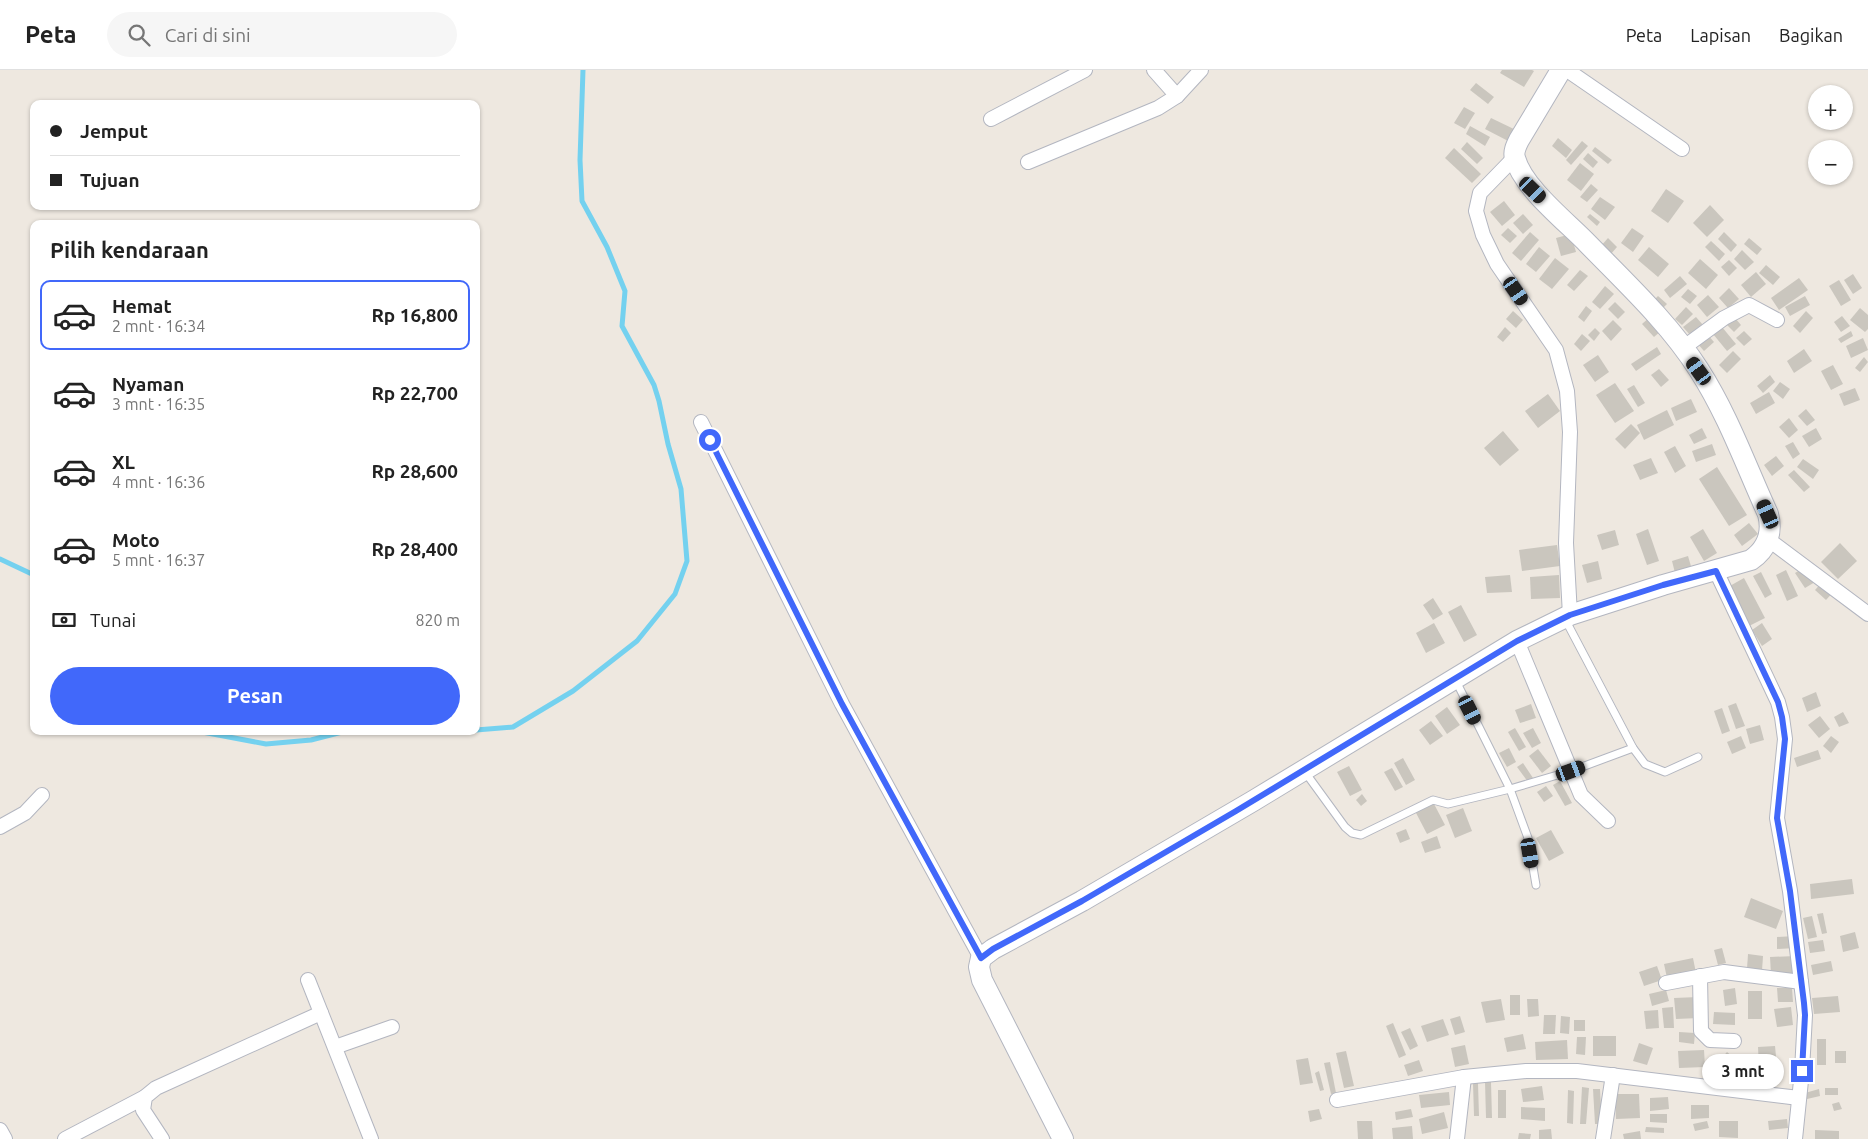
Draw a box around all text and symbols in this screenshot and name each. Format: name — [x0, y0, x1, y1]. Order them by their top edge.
search box — [107, 12, 457, 57]
text: Peta — [25, 21, 77, 48]
icon: search — [125, 21, 153, 49]
text: Cari di sini — [165, 24, 251, 46]
text: Peta — [1626, 25, 1662, 45]
text: Lapisan — [1690, 25, 1751, 45]
text: Bagikan — [1779, 25, 1843, 45]
map controls — [1808, 85, 1853, 185]
button: + — [1808, 85, 1853, 130]
text: Jemput — [80, 120, 148, 142]
button: − — [1808, 140, 1853, 185]
text: Tujuan — [80, 169, 140, 191]
car — [1517, 174, 1549, 206]
text: Pilih kendaraan — [50, 237, 209, 262]
car — [1501, 274, 1530, 308]
icon: car — [52, 293, 97, 338]
text: Hemat — [112, 295, 172, 317]
text: Rp 16,800 — [371, 304, 458, 326]
text: 2 mnt · 16:34 — [112, 317, 205, 335]
car — [1684, 354, 1713, 388]
icon: car — [52, 371, 97, 416]
text: Nyaman — [112, 373, 184, 395]
text: Rp 22,700 — [371, 382, 458, 404]
text: 3 mnt · 16:35 — [112, 395, 205, 413]
route start — [699, 429, 721, 451]
icon: car — [52, 449, 97, 494]
text: XL — [112, 451, 135, 473]
text: Rp 28,600 — [371, 460, 458, 482]
text: 4 mnt · 16:36 — [112, 473, 205, 491]
car — [1755, 497, 1780, 531]
icon: car — [52, 527, 97, 572]
text: Moto — [112, 529, 160, 551]
text: Rp 28,400 — [371, 538, 458, 560]
text: 5 mnt · 16:37 — [112, 551, 205, 569]
icon: cash — [50, 606, 78, 634]
text: Tunai — [90, 609, 136, 631]
text: 820 m — [415, 611, 460, 629]
button: Pesan — [50, 667, 460, 725]
car — [1456, 693, 1483, 727]
car — [1554, 759, 1587, 783]
car — [1520, 837, 1539, 869]
callout: 3 mnt — [1702, 1054, 1784, 1088]
route end — [1791, 1060, 1813, 1082]
text: 3 mnt — [1722, 1062, 1764, 1080]

